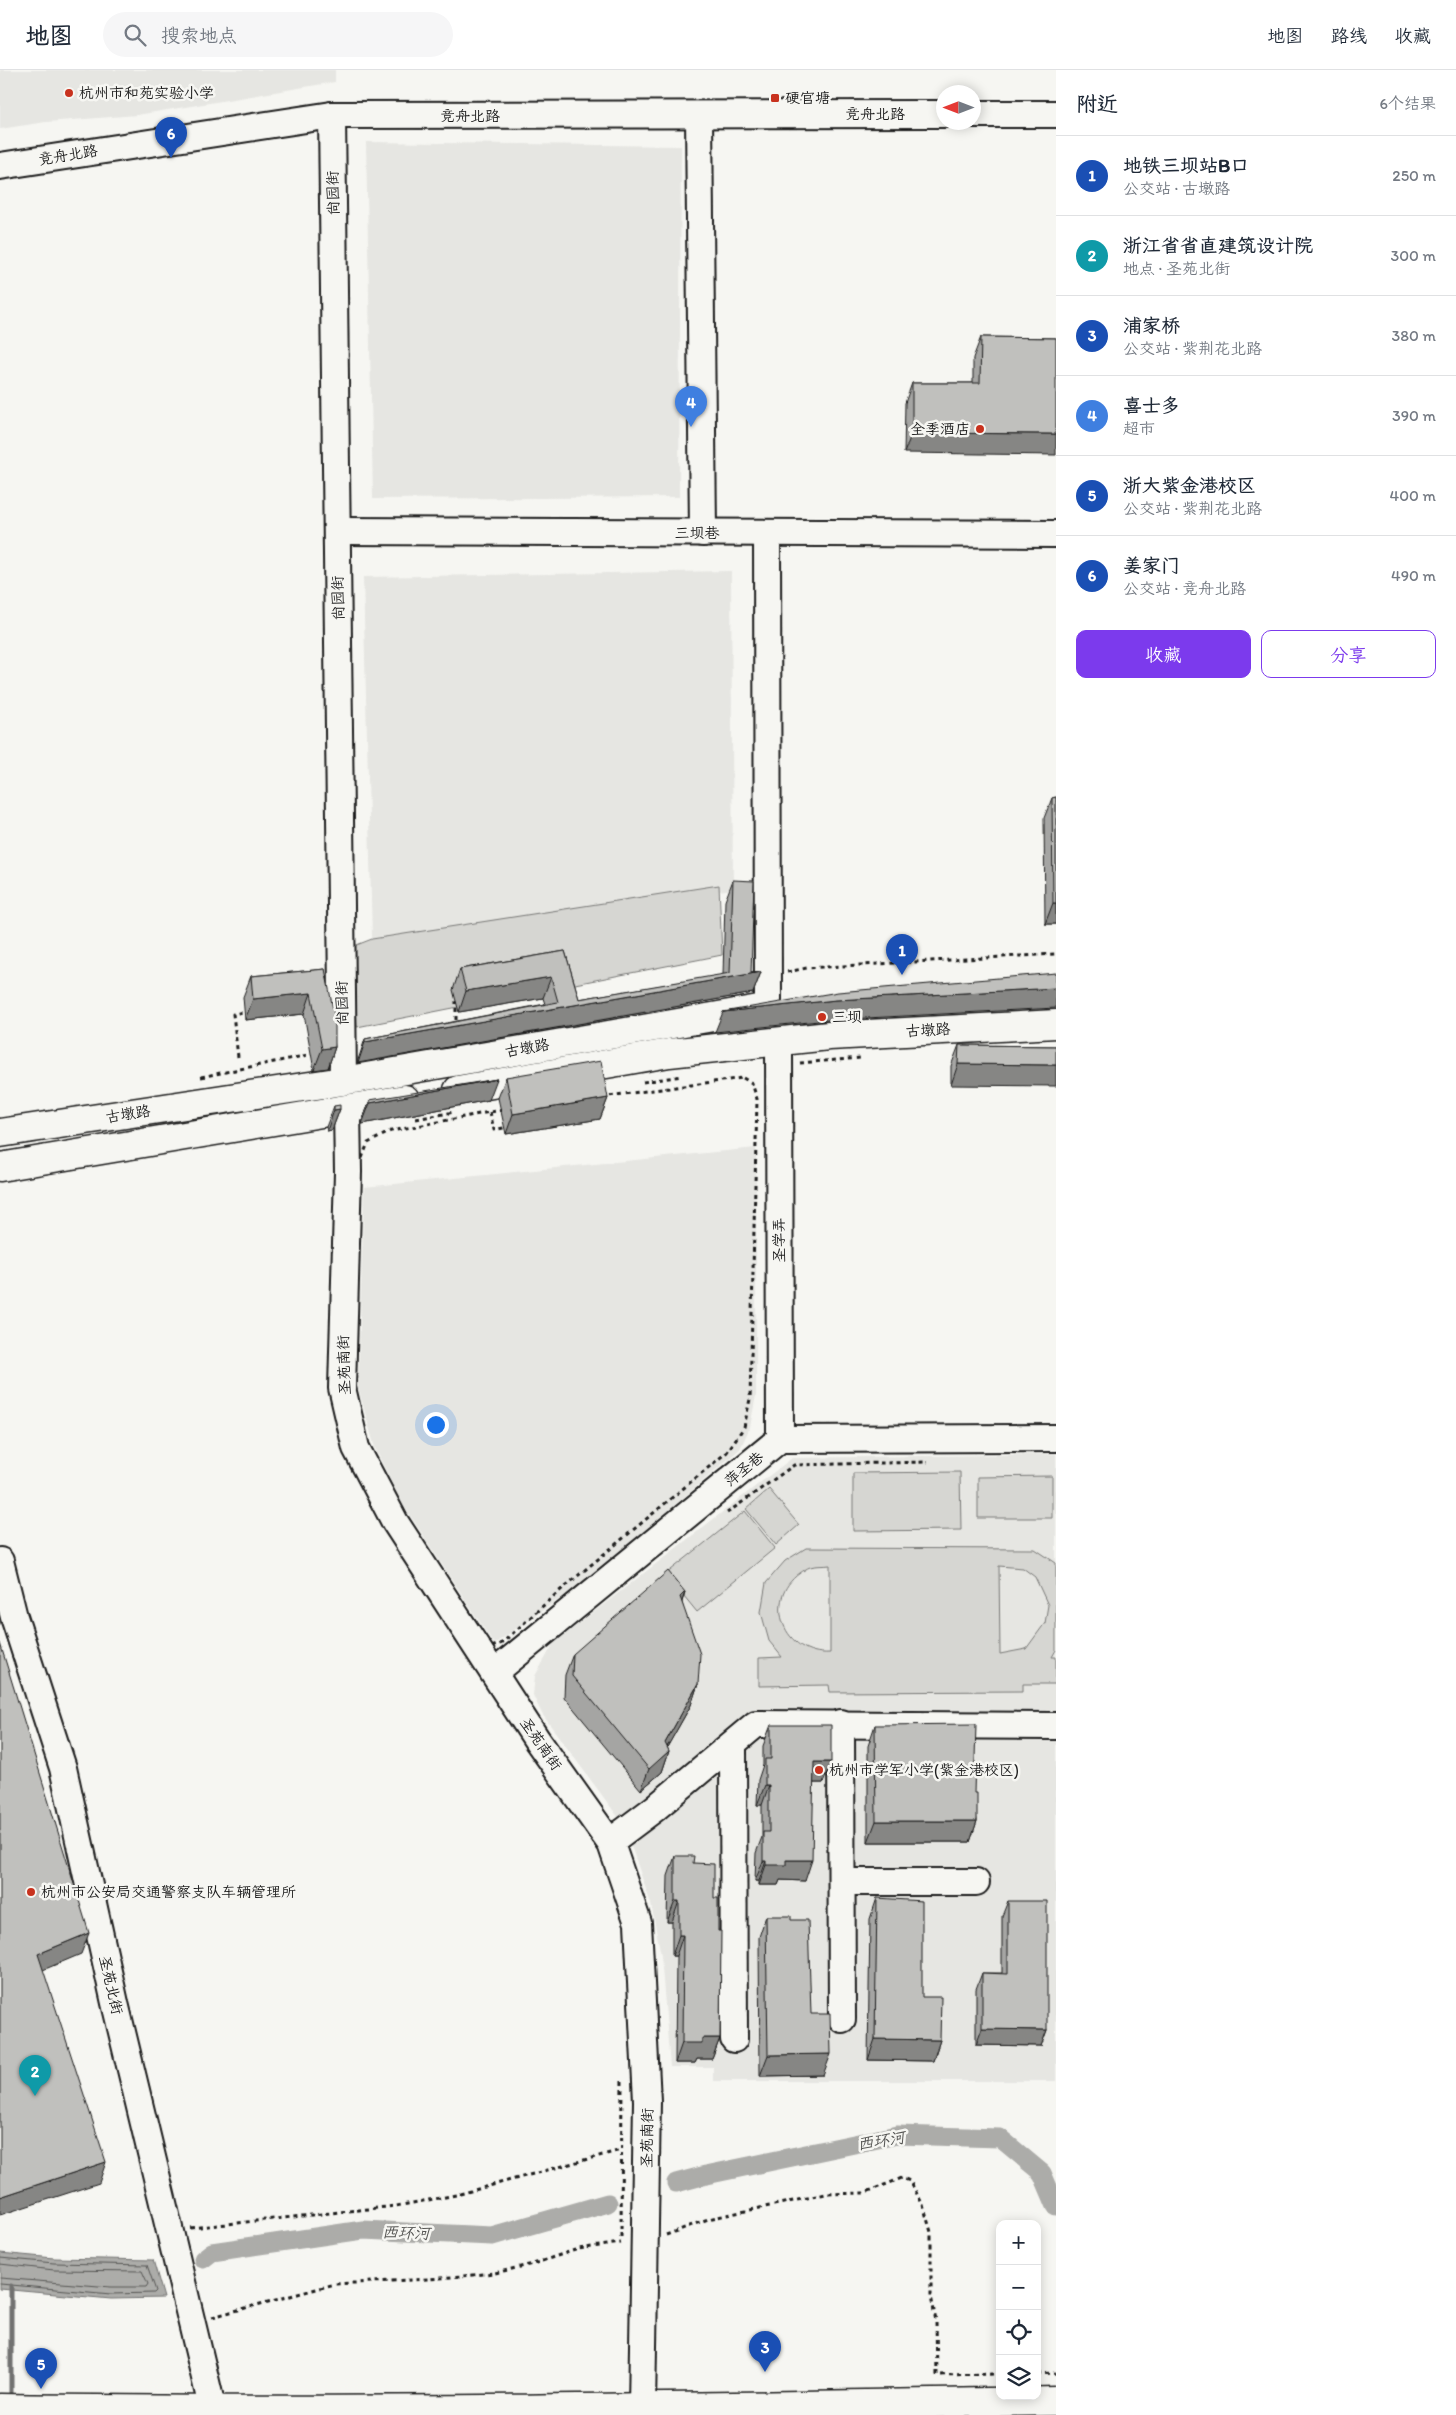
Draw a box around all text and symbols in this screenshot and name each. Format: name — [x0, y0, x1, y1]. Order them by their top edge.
search box — [103, 12, 453, 57]
text: 地图 — [25, 21, 73, 50]
icon: search — [121, 21, 149, 49]
text: 搜索地点 — [161, 24, 237, 47]
text: 地图 — [1267, 25, 1303, 47]
text: 路线 — [1331, 25, 1367, 47]
text: 收藏 — [1395, 25, 1431, 47]
place label: 杭州市和苑实验小学 — [79, 84, 214, 102]
north arrow — [936, 85, 981, 130]
marker: 杭州市和苑实验小学 — [63, 87, 75, 99]
place label: 硬官塘 — [785, 89, 830, 107]
text: 附近 — [1076, 91, 1118, 116]
marker: 硬官塘 — [769, 92, 781, 104]
text: 6个结果 — [1380, 94, 1436, 113]
street label: 竞舟北路 — [845, 105, 905, 123]
street label: 竞舟北路 — [440, 107, 500, 125]
pin: 6 — [155, 117, 187, 158]
street label: 竞舟北路 — [37, 141, 99, 169]
text: 地铁三坝站B口 — [1123, 154, 1249, 177]
text: 1 — [1088, 166, 1096, 185]
text: 250 m — [1392, 166, 1436, 185]
street label: 尚园街 — [324, 170, 342, 216]
text: 公交站 · 古墩路 — [1123, 179, 1230, 198]
text: 浙江省省直建筑设计院 — [1123, 234, 1313, 257]
text: 2 — [1088, 246, 1096, 265]
text: 300 m — [1391, 246, 1436, 265]
text: 地点 · 圣苑北街 — [1123, 259, 1230, 278]
text: 浦家桥 — [1123, 314, 1180, 337]
text: 3 — [1088, 326, 1096, 345]
text: 380 m — [1392, 326, 1436, 345]
text: 公交站 · 紫荆花北路 — [1123, 339, 1262, 358]
pin: 4 — [675, 386, 707, 427]
text: 喜士多 — [1123, 394, 1180, 417]
text: 4 — [1087, 406, 1097, 425]
text: 390 m — [1392, 406, 1436, 425]
text: 超市 — [1123, 419, 1155, 438]
place label: 全季酒店 — [910, 420, 970, 438]
marker: 全季酒店 — [974, 423, 986, 435]
text: 浙大紫金港校区 — [1123, 474, 1256, 497]
text: 5 — [1088, 486, 1096, 505]
text: 400 m — [1390, 486, 1436, 505]
text: 公交站 · 紫荆花北路 — [1123, 499, 1262, 518]
street label: 三坝巷 — [674, 524, 720, 542]
text: 姜家门 — [1123, 554, 1180, 577]
text: 6 — [1088, 566, 1096, 585]
text: 490 m — [1391, 566, 1436, 585]
street label: 尚园街 — [329, 575, 347, 621]
text: 公交站 · 竞舟北路 — [1123, 579, 1246, 598]
button: 收藏 — [1076, 630, 1251, 678]
button: 分享 — [1261, 630, 1436, 678]
pin: 1 — [886, 934, 918, 975]
street label: 尚园街 — [333, 980, 351, 1026]
place label: 三坝 — [832, 1008, 862, 1026]
marker: 三坝 — [816, 1011, 828, 1023]
street label: 古墩路 — [905, 1020, 951, 1040]
street label: 古墩路 — [503, 1035, 551, 1061]
street label: 古墩路 — [104, 1102, 152, 1126]
street label: 圣学弄 — [770, 1217, 788, 1263]
street label: 圣苑南街 — [334, 1335, 354, 1395]
your location — [423, 1412, 449, 1438]
street label: 萍圣巷 — [721, 1448, 767, 1490]
street label: 圣苑南街 — [516, 1714, 566, 1774]
place label: 杭州市学军小学(紫金港校区) — [829, 1761, 1019, 1779]
marker: 杭州市学军小学(紫金港校区) — [813, 1764, 825, 1776]
place label: 杭州市公安局交通警察支队车辆管理所 — [41, 1883, 296, 1901]
marker: 杭州市公安局交通警察支队车辆管理所 — [25, 1886, 37, 1898]
street label: 圣苑北街 — [95, 1954, 127, 2016]
pin: 2 — [19, 2055, 51, 2096]
street label: 圣苑南街 — [637, 2108, 657, 2168]
water label: 西环河 — [856, 2127, 909, 2154]
map controls — [996, 2220, 1041, 2400]
button: + — [996, 2220, 1041, 2265]
water label: 西环河 — [382, 2222, 433, 2243]
button: − — [996, 2265, 1041, 2310]
button: locate — [996, 2310, 1041, 2355]
pin: 3 — [749, 2331, 781, 2372]
pin: 5 — [25, 2348, 57, 2389]
button: layers — [996, 2355, 1041, 2400]

